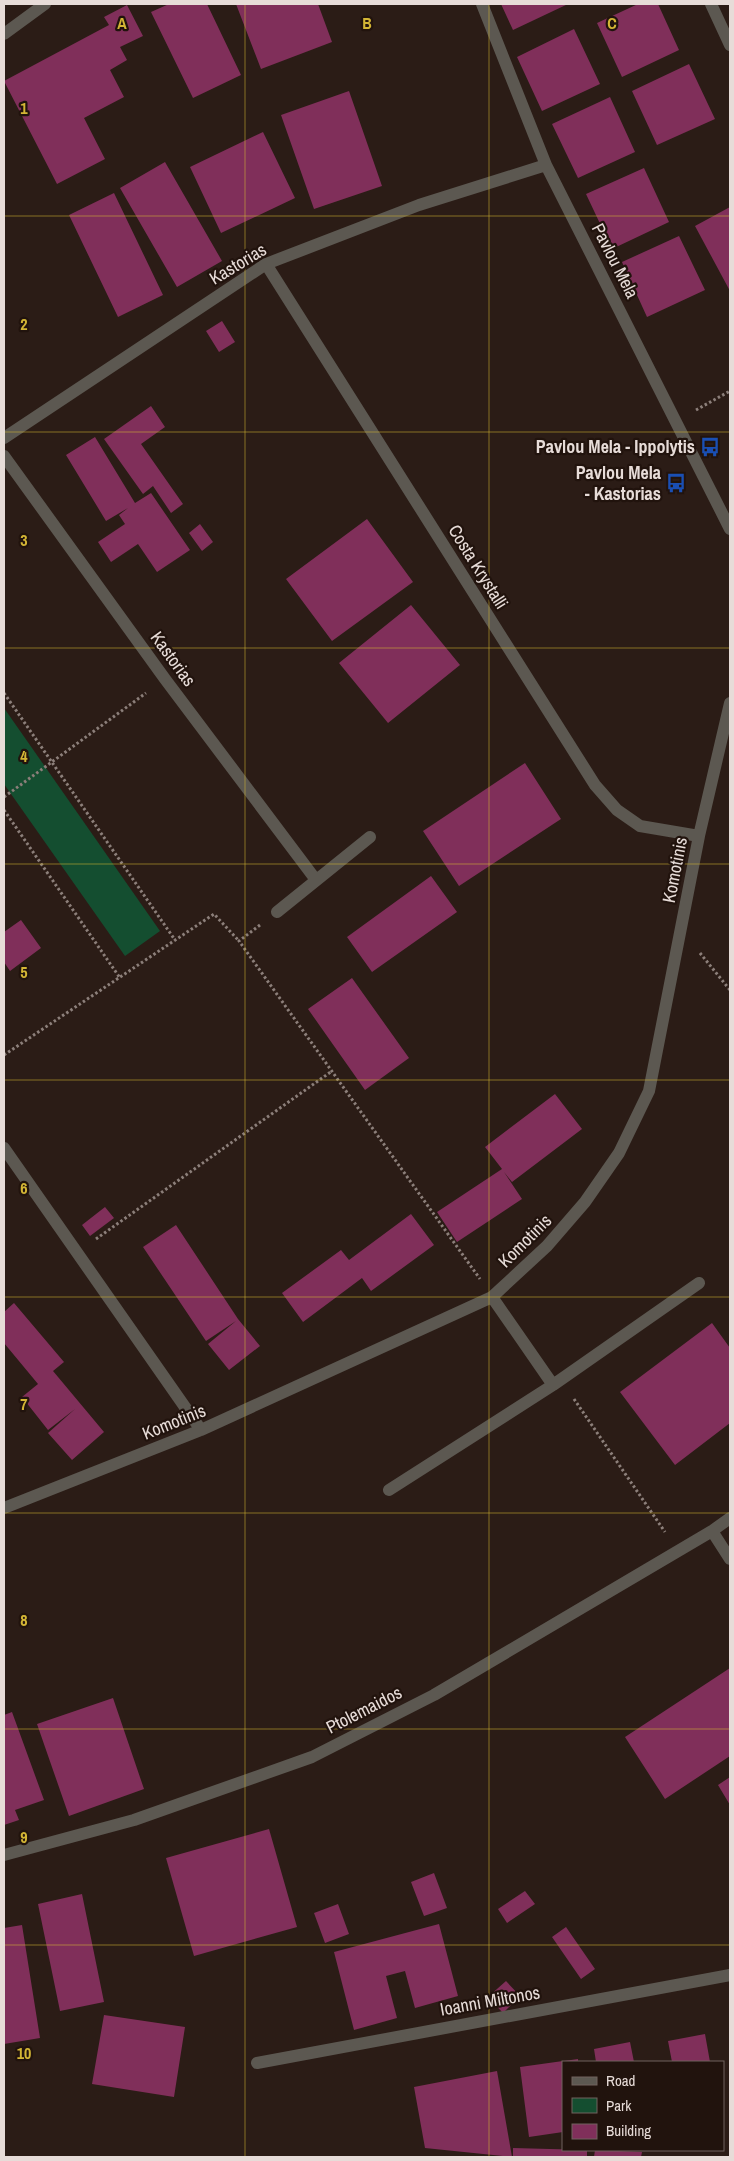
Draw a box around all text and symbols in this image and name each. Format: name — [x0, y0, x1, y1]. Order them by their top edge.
text: A — [117, 12, 127, 34]
text: B — [362, 12, 372, 34]
text: C — [607, 12, 617, 34]
text: 1 — [20, 97, 28, 119]
street label: Pavlou Mela — [586, 219, 645, 303]
street label: Kastorias — [205, 237, 271, 290]
text: 2 — [20, 313, 28, 335]
place label: Pavlou Mela - Ippolytis — [536, 434, 695, 459]
bus stop icon: Pavlou Mela - Ippolytis — [699, 436, 721, 458]
place label: Pavlou Mela - Kastorias — [576, 460, 662, 506]
bus stop icon: Pavlou Mela - Kastorias — [665, 472, 687, 494]
street label: Costa Krystalli — [443, 520, 514, 614]
text: 3 — [20, 529, 28, 551]
street label: Kastorias — [145, 626, 202, 691]
text: 4 — [20, 745, 28, 767]
street label: Komotinis — [656, 835, 693, 905]
text: 5 — [20, 961, 28, 983]
text: 6 — [20, 1177, 28, 1199]
street label: Komotinis — [492, 1208, 557, 1273]
text: 7 — [20, 1393, 28, 1415]
street label: Komotinis — [138, 1397, 209, 1446]
text: 8 — [20, 1609, 28, 1631]
street label: Ptolemaidos — [322, 1680, 406, 1739]
text: 9 — [20, 1826, 28, 1848]
street label: Ioanni Miltonos — [438, 1979, 542, 2022]
text: 10 — [17, 2042, 31, 2064]
legend — [562, 2061, 724, 2151]
text: Road — [606, 2070, 635, 2091]
text: Park — [606, 2095, 632, 2116]
text: Building — [606, 2120, 651, 2141]

